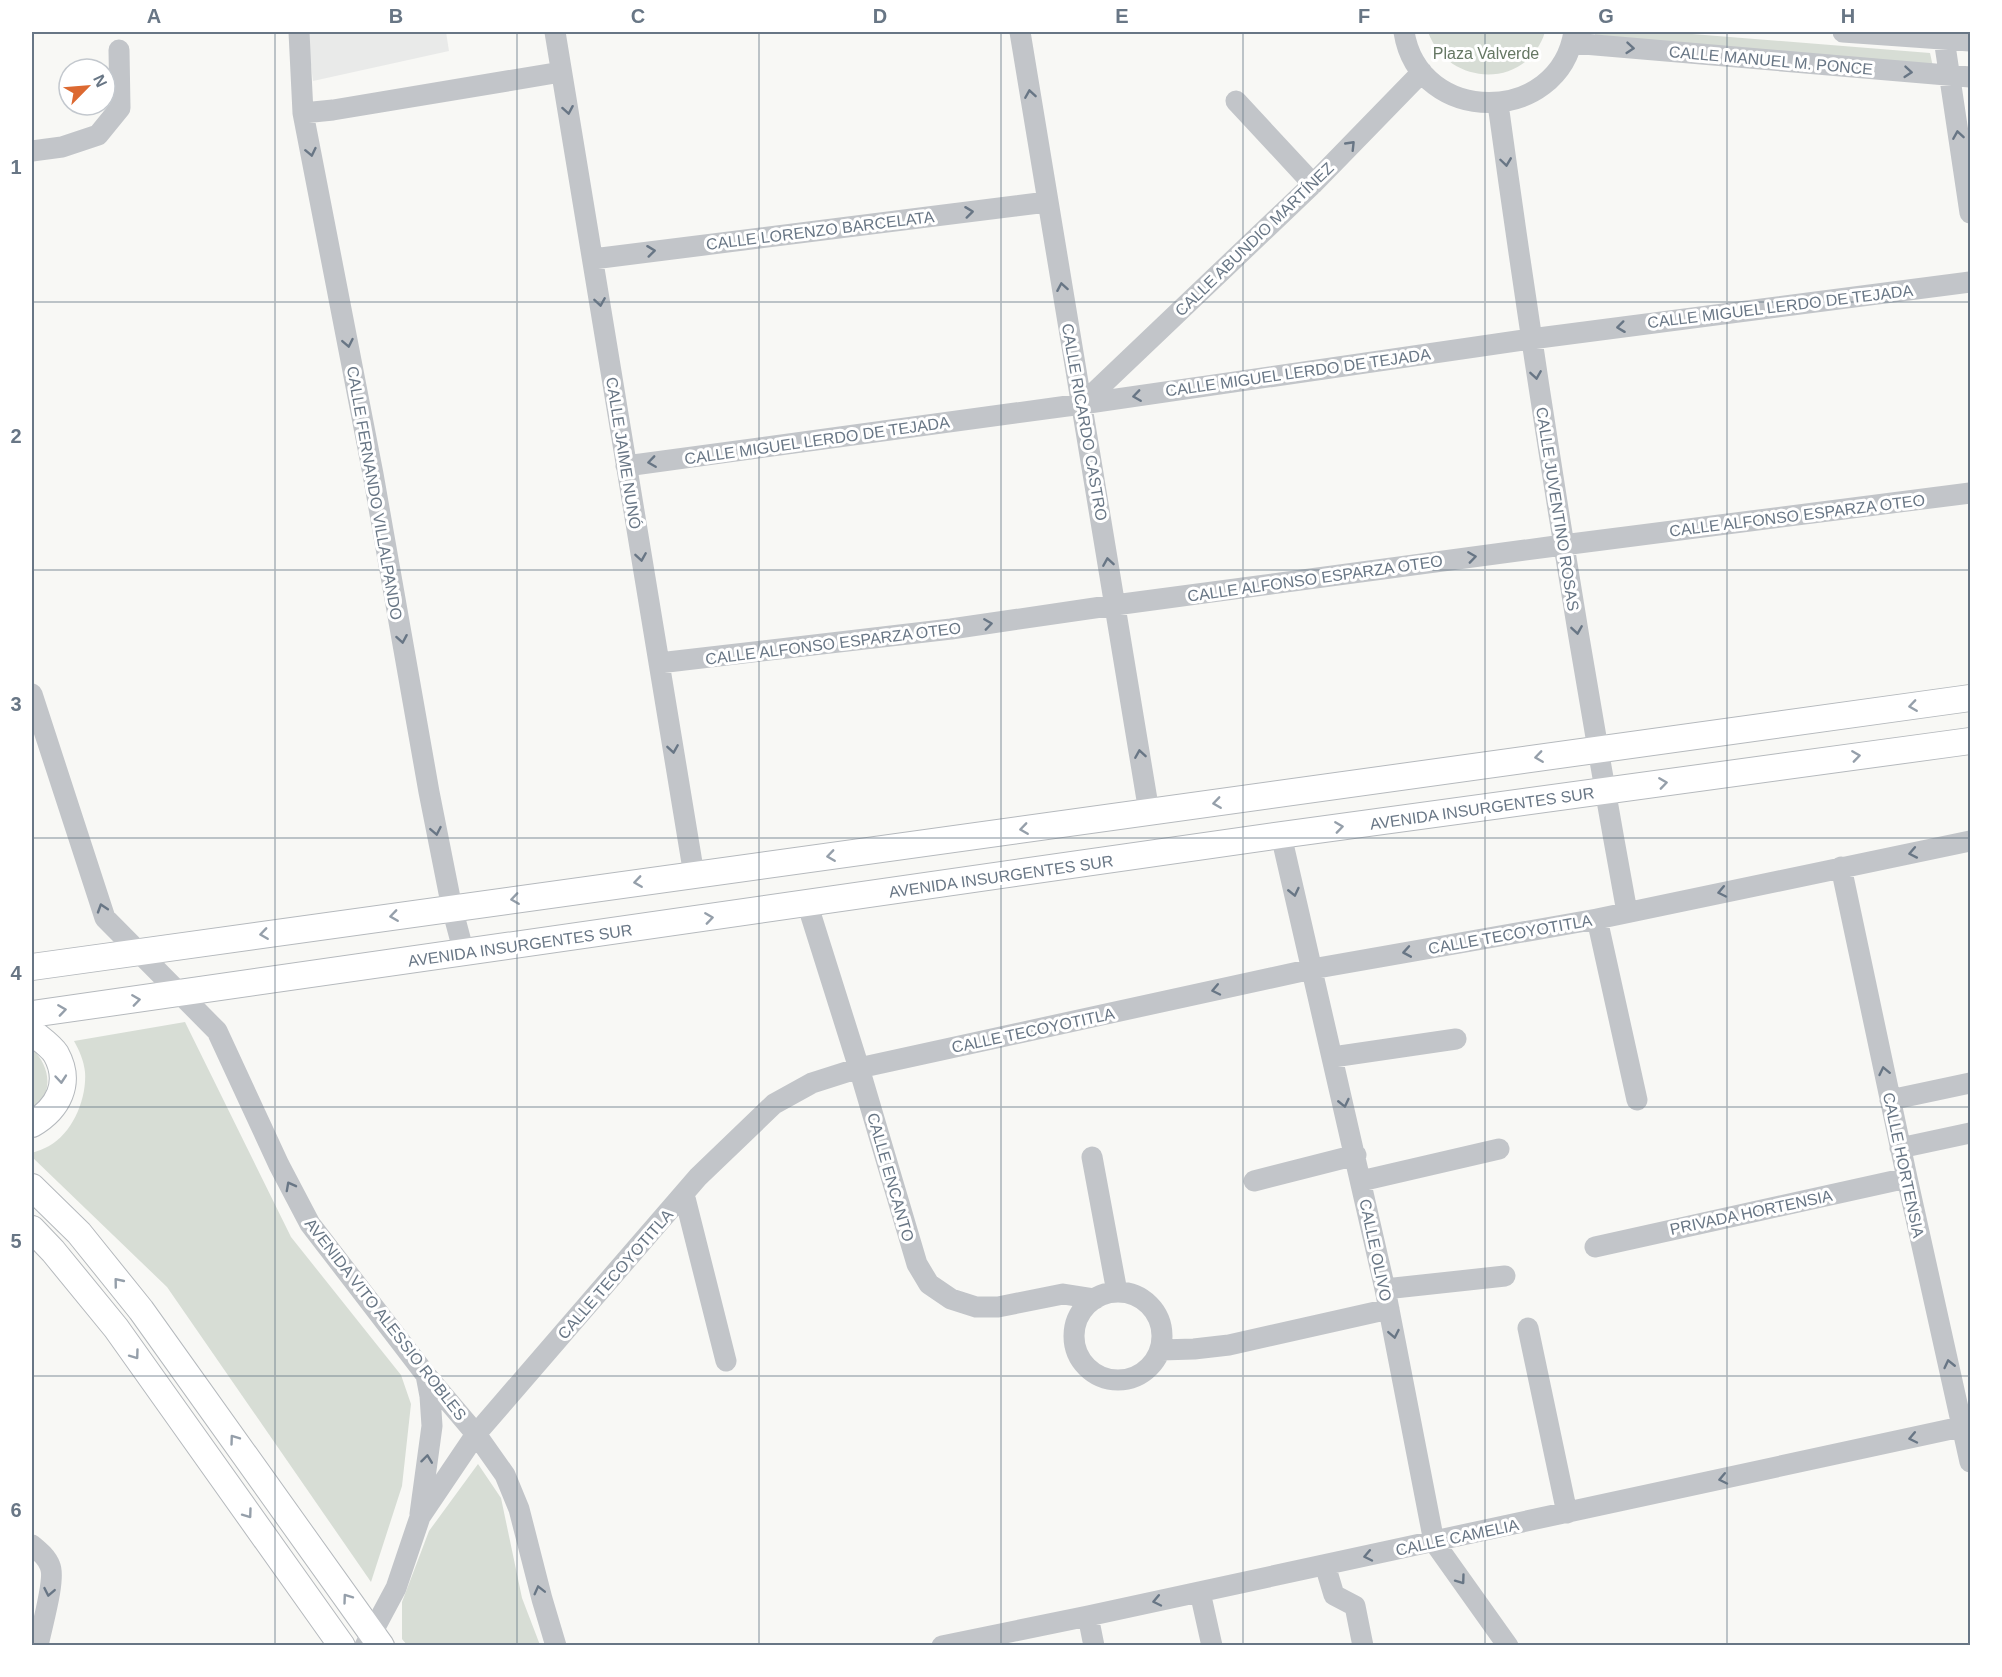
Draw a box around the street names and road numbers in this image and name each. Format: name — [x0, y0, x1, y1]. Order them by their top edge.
street label: CALLE MANUEL M. PONCE — [1668, 43, 1874, 78]
street label: CALLE ABUNDIO MARTÍNEZ — [1171, 158, 1337, 319]
street label: CALLE LORENZO BARCELATA — [705, 208, 935, 253]
street label: CALLE MIGUEL LERDO DE TEJADA — [1646, 282, 1914, 331]
street label: CALLE RICARDO CASTRO — [1059, 322, 1110, 522]
street label: CALLE MIGUEL LERDO DE TEJADA — [1164, 345, 1432, 400]
street label: CALLE FERNANDO VILLALPANDO — [344, 365, 405, 621]
street label: CALLE JAIME NUNÓ — [603, 376, 645, 530]
street label: CALLE JUVENTINO ROSAS — [1533, 406, 1582, 612]
street label: CALLE MIGUEL LERDO DE TEJADA — [683, 413, 951, 468]
street label: CALLE ALFONSO ESPARZA OTEO — [1668, 491, 1926, 540]
street label: CALLE ALFONSO ESPARZA OTEO — [1186, 552, 1444, 605]
street label: CALLE ALFONSO ESPARZA OTEO — [704, 619, 962, 668]
street label: AVENIDA INSURGENTES SUR — [1369, 784, 1595, 833]
street label: AVENIDA INSURGENTES SUR — [888, 852, 1114, 901]
street label: CALLE TECOYOTITLA — [1427, 912, 1594, 957]
street label: AVENIDA INSURGENTES SUR — [407, 921, 633, 970]
street label: CALLE TECOYOTITLA — [950, 1005, 1116, 1056]
street label: CALLE HORTENSIA — [1880, 1091, 1927, 1240]
street label: CALLE ENCANTO — [864, 1111, 917, 1243]
street label: PRIVADA HORTENSIA — [1668, 1187, 1834, 1238]
street label: CALLE OLIVO — [1356, 1197, 1395, 1303]
street label: CALLE TECOYOTITLA — [555, 1206, 676, 1343]
street label: AVENIDA VITO ALESSIO ROBLES — [302, 1215, 470, 1423]
street label: CALLE CAMELIA — [1394, 1516, 1521, 1559]

